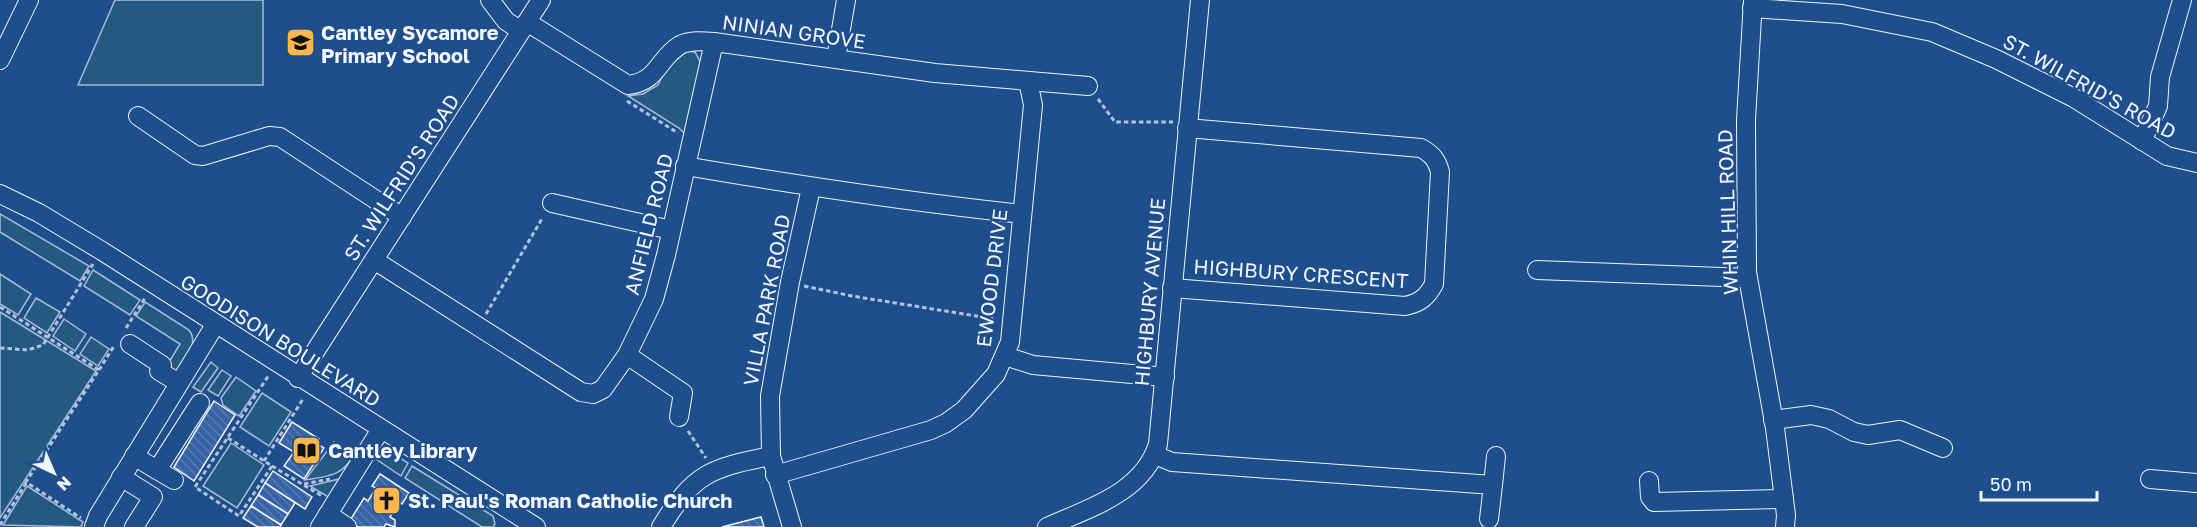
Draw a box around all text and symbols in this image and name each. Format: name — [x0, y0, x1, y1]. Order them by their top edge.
street label: NINIAN GROVE — [721, 9, 867, 53]
place label: Cantley Sycamore Primary School — [321, 20, 499, 67]
school or university icon: Cantley Sycamore Primary School — [284, 27, 316, 59]
street label: ST. WILFRID'S ROAD — [1999, 29, 2181, 143]
street label: ST. WILFRID'S ROAD — [338, 89, 464, 265]
street label: WHIN HILL ROAD — [1712, 129, 1742, 295]
street label: ANFIELD ROAD — [619, 151, 677, 297]
street label: HIGHBURY AVENUE — [1129, 197, 1169, 387]
street label: EWOOD DRIVE — [971, 207, 1011, 349]
street label: VILLA PARK ROAD — [738, 212, 794, 388]
street label: HIGHBURY CRESCENT — [1193, 254, 1409, 292]
street label: GOODISON BOULEVARD — [177, 269, 385, 411]
library icon: Cantley Library — [291, 434, 323, 466]
place label: Cantley Library — [328, 438, 478, 462]
north arrow — [24, 443, 84, 503]
scale bar — [1981, 464, 2096, 502]
text: N — [53, 472, 76, 495]
text: 50 m — [1990, 473, 2032, 495]
church icon: St. Paul's Roman Catholic Church — [371, 484, 403, 516]
place label: St. Paul's Roman Catholic Church — [408, 488, 732, 512]

